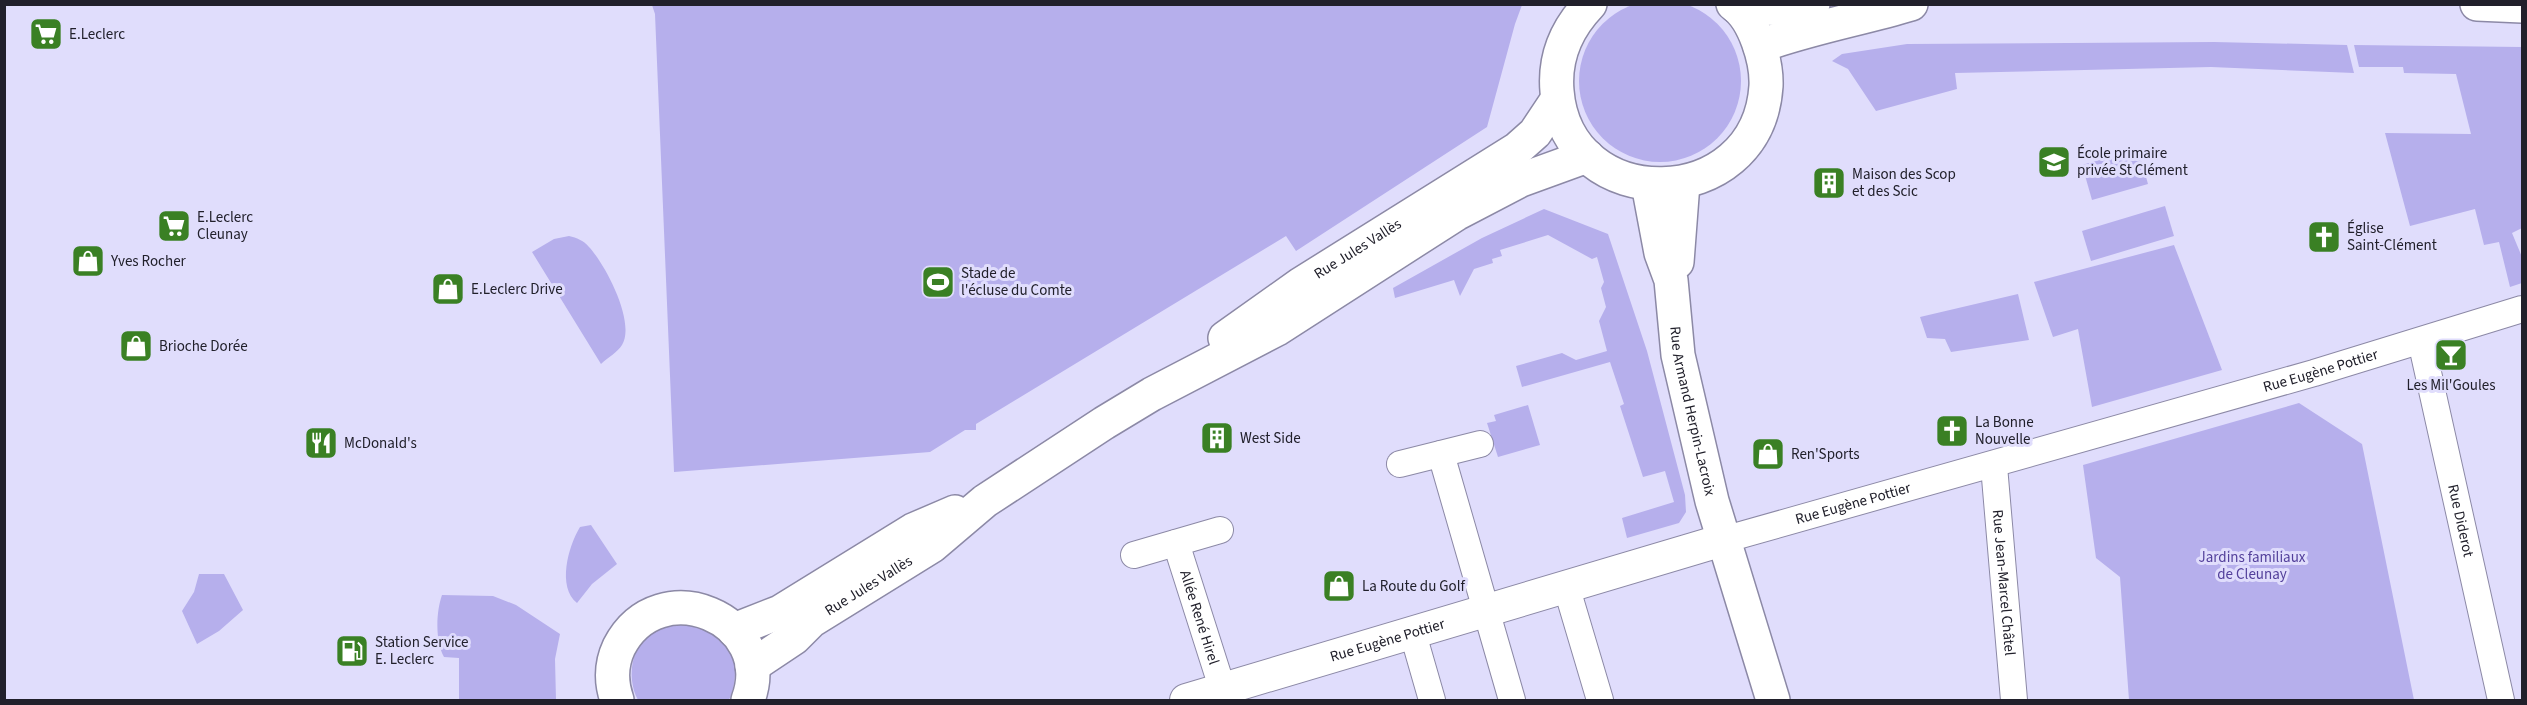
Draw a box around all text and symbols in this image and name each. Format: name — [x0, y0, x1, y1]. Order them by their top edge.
supermarket icon: E.Leclerc — [28, 16, 64, 52]
place label: E.Leclerc — [69, 24, 125, 45]
place label: École primaire privée St Clément — [2077, 143, 2188, 181]
school or university icon: École primaire privée St Clément — [2036, 144, 2072, 180]
place label: Maison des Scop et des Scic — [1852, 164, 1956, 202]
building icon: Maison des Scop et des Scic — [1811, 165, 1847, 201]
place label: E.Leclerc Cleunay — [197, 207, 253, 245]
supermarket icon: E.Leclerc Cleunay — [156, 208, 192, 244]
street label: Rue Jules Vallès — [1310, 213, 1405, 284]
place label: Église Saint-Clément — [2347, 218, 2437, 256]
church icon: Église Saint-Clément — [2306, 219, 2342, 255]
shop icon: Yves Rocher — [70, 243, 106, 279]
place label: Yves Rocher — [110, 251, 187, 272]
place label: Stade de l'écluse du Comte — [961, 263, 1072, 301]
sports icon: Stade de l'écluse du Comte — [920, 264, 956, 300]
shop icon: E.Leclerc Drive — [430, 271, 466, 307]
place label: E.Leclerc Drive — [471, 279, 563, 300]
street label: Rue Armand Herpin-Lacroix — [1665, 325, 1721, 498]
shop icon: Brioche Dorée — [118, 328, 154, 364]
place label: Brioche Dorée — [159, 336, 248, 357]
bar icon: Les Mil'Goules — [2433, 337, 2469, 373]
street label: Rue Eugène Pottier — [2260, 343, 2381, 397]
place label: Les Mil'Goules — [2406, 375, 2496, 396]
place label: La Bonne Nouvelle — [1975, 412, 2034, 450]
church icon: La Bonne Nouvelle — [1934, 413, 1970, 449]
building icon: West Side — [1199, 420, 1235, 456]
restaurant icon: McDonald's — [303, 425, 339, 461]
place label: West Side — [1240, 428, 1301, 449]
place label: McDonald's — [344, 433, 417, 454]
shop icon: Ren'Sports — [1750, 436, 1786, 472]
place label: Ren'Sports — [1791, 444, 1860, 465]
street label: Rue Eugène Pottier — [1793, 477, 1914, 530]
street label: Rue Diderot — [2443, 482, 2479, 559]
street label: Rue Jean-Marcel Châtel — [1987, 509, 2021, 657]
park label: Jardins familiaux de Cleunay — [2199, 547, 2306, 585]
street label: Rue Jules Vallès — [821, 550, 916, 621]
street label: Allée René Hirel — [1175, 567, 1225, 667]
shop icon: La Route du Golf — [1321, 568, 1357, 604]
place label: La Route du Golf — [1362, 576, 1466, 597]
street label: Rue Eugène Pottier — [1327, 613, 1448, 667]
place label: Station Service E. Leclerc — [375, 632, 469, 670]
fuel station icon: Station Service E. Leclerc — [334, 633, 370, 669]

